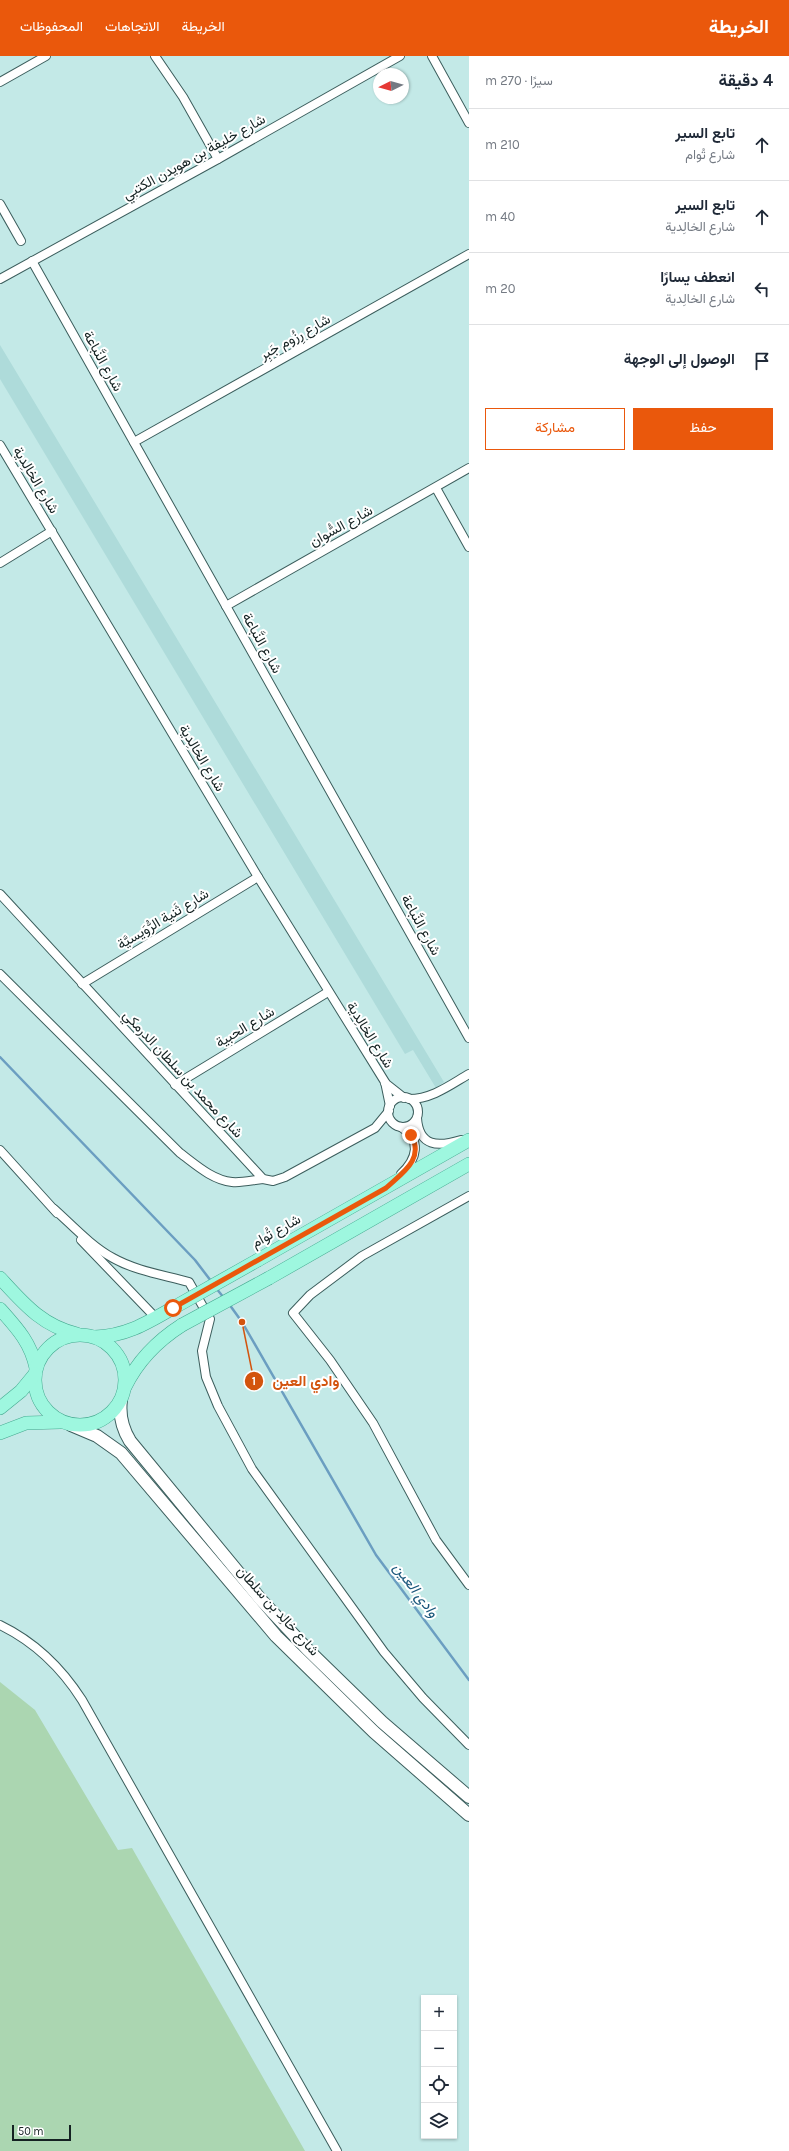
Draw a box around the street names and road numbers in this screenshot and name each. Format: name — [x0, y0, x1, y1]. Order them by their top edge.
street label: شارع خليفة بن هويدن الكتبي — [120, 111, 270, 206]
street label: شارع رِزُوم جَبِر — [256, 311, 335, 366]
street label: شارع النَّباعة — [78, 327, 127, 395]
street label: شارع الخالِدية — [8, 443, 63, 518]
street label: شارع السُّوان — [306, 502, 376, 552]
street label: شارع النَّباعة — [237, 609, 286, 677]
street label: شارع الخالِدية — [174, 721, 229, 796]
street label: شارع ثَنية الرُّوَيسيَّة — [114, 885, 213, 955]
street label: شارع النَّباعة — [396, 891, 445, 959]
street label: شارع الخالِدية — [341, 999, 397, 1072]
street label: شارع الحبية — [213, 1003, 278, 1053]
street label: شارع محمد بن سلطان الدرمكي — [117, 1007, 247, 1143]
street label: شارع تُوام — [248, 1211, 305, 1253]
street label: شارع خالِد بن سلطان — [232, 1563, 323, 1661]

